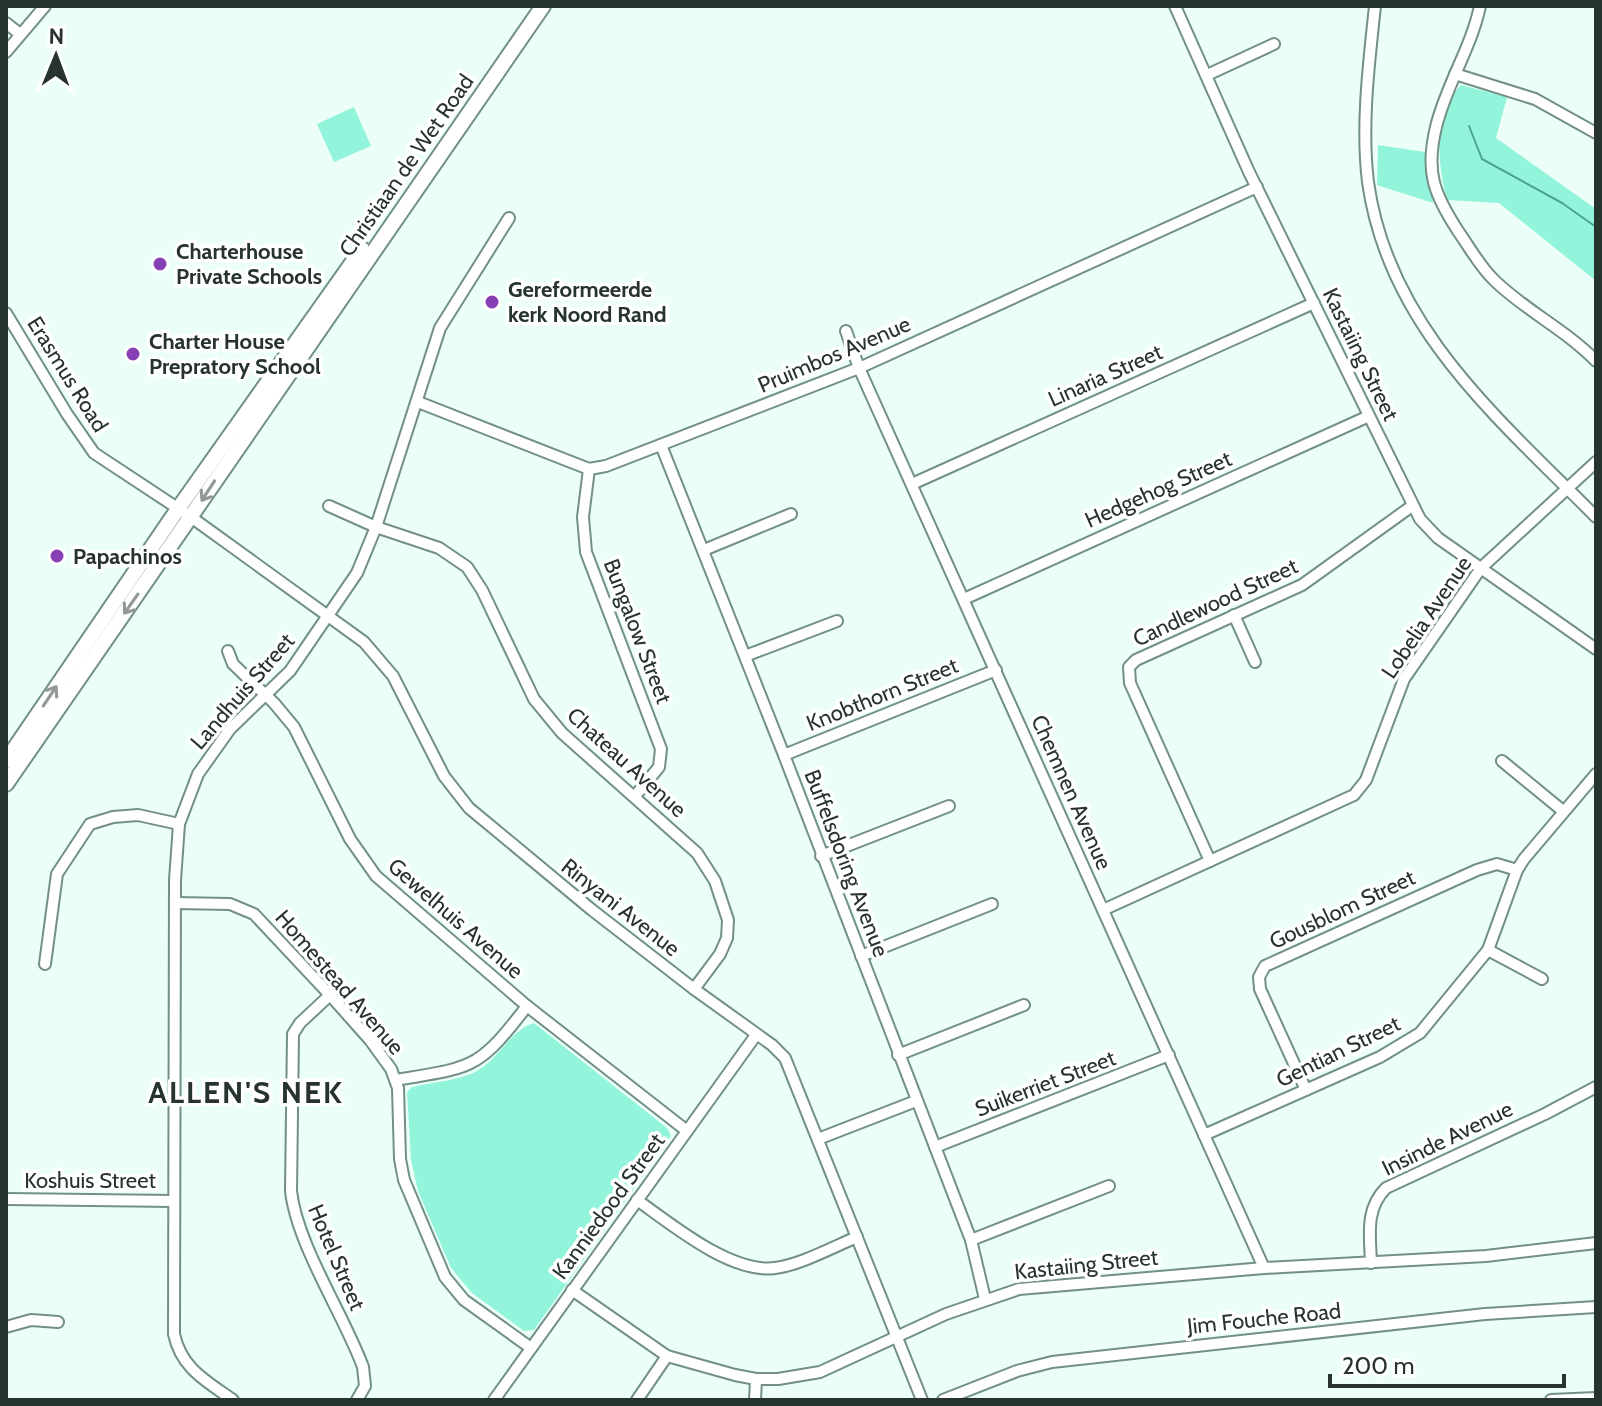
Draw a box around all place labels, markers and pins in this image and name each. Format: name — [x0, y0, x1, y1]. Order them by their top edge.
place label: Charterhouse Private Schools — [176, 238, 322, 290]
marker: Charterhouse Private Schools — [151, 255, 169, 273]
place label: Gereformeerde kerk Noord Rand — [508, 276, 667, 328]
marker: Gereformeerde kerk Noord Rand — [483, 293, 501, 311]
place label: Charter House Prepratory School — [149, 328, 321, 380]
marker: Charter House Prepratory School — [124, 345, 142, 363]
place label: Papachinos — [73, 543, 182, 570]
marker: Papachinos — [48, 547, 66, 565]

